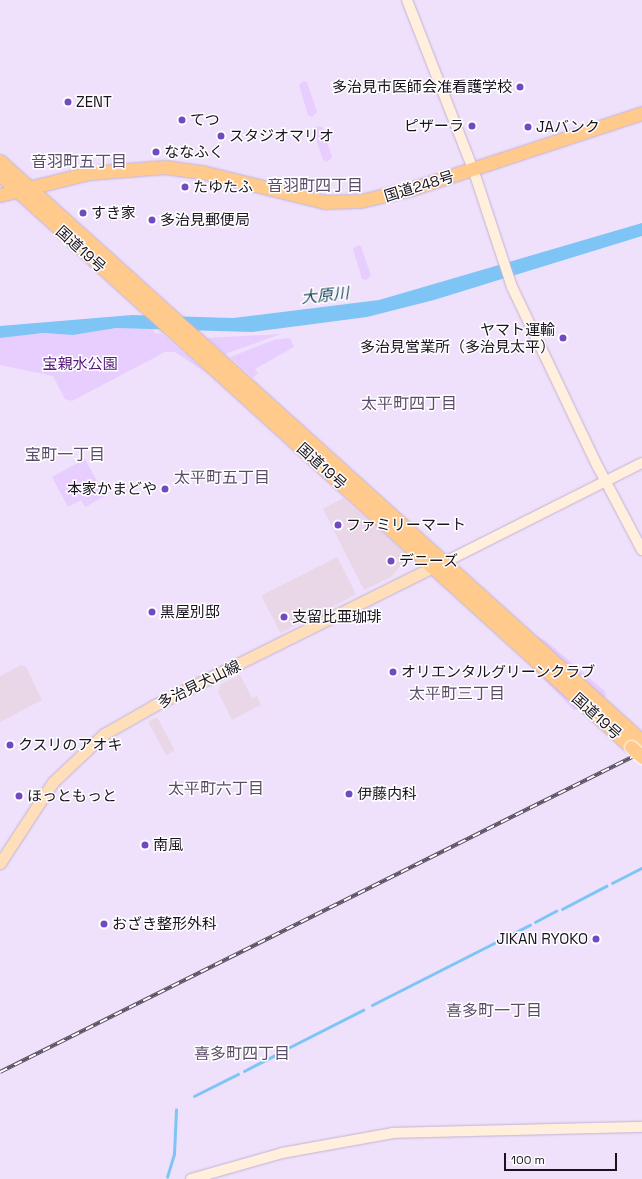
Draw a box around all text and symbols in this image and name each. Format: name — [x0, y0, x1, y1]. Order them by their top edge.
place label: 多治見市医師会准看護学校 — [332, 78, 512, 96]
marker: 多治見市医師会准看護学校 — [515, 82, 525, 92]
place label: ZENT — [76, 93, 112, 111]
marker: ZENT — [63, 97, 73, 107]
place label: てつ — [190, 111, 220, 129]
marker: てつ — [177, 115, 187, 125]
place label: ピザーラ — [404, 117, 464, 135]
place label: JAバンク — [536, 118, 599, 136]
marker: ピザーラ — [467, 121, 477, 131]
marker: JAバンク — [523, 122, 533, 132]
place label: スタジオマリオ — [229, 127, 334, 145]
marker: スタジオマリオ — [216, 131, 226, 141]
place label: ななふく — [164, 143, 224, 161]
marker: ななふく — [151, 147, 161, 157]
district label: 音羽町五丁目 — [31, 152, 127, 172]
street label: 国道248号 — [382, 167, 456, 205]
district label: 音羽町四丁目 — [267, 176, 363, 196]
place label: たゆたふ — [193, 178, 253, 196]
marker: たゆたふ — [180, 182, 190, 192]
place label: すき家 — [91, 204, 136, 222]
marker: すき家 — [78, 208, 88, 218]
place label: 多治見郵便局 — [160, 211, 250, 229]
marker: 多治見郵便局 — [147, 215, 157, 225]
street label: 国道19号 — [53, 222, 109, 276]
water label: 大原川 — [300, 284, 350, 308]
place label: ヤマト運輸 多治見営業所（多治見太平） — [360, 320, 555, 355]
marker: ヤマト運輸 多治見営業所（多治見太平） — [558, 333, 568, 343]
park label: 宝親水公園 — [43, 355, 117, 373]
district label: 太平町四丁目 — [361, 394, 457, 414]
street label: 国道19号 — [294, 439, 350, 493]
district label: 宝町一丁目 — [25, 445, 105, 465]
district label: 太平町五丁目 — [174, 468, 270, 488]
place label: 本家かまどや — [67, 480, 157, 498]
marker: 本家かまどや — [160, 484, 170, 494]
place label: ファミリーマート — [346, 516, 466, 534]
marker: ファミリーマート — [333, 520, 343, 530]
place label: デニーズ — [399, 552, 459, 570]
marker: デニーズ — [386, 556, 396, 566]
place label: 黒屋別邸 — [160, 603, 220, 621]
marker: 黒屋別邸 — [147, 607, 157, 617]
place label: 支留比亜珈琲 — [292, 608, 382, 626]
marker: 支留比亜珈琲 — [279, 612, 289, 622]
street label: 多治見犬山線 — [155, 656, 243, 712]
place label: オリエンタルグリーンクラブ — [401, 663, 596, 681]
marker: オリエンタルグリーンクラブ — [388, 667, 398, 677]
district label: 太平町三丁目 — [409, 684, 505, 704]
street label: 国道19号 — [569, 689, 625, 743]
place label: クスリのアオキ — [18, 736, 123, 754]
marker: クスリのアオキ — [5, 740, 15, 750]
district label: 太平町六丁目 — [168, 779, 264, 799]
place label: 伊藤内科 — [357, 785, 417, 803]
place label: ほっともっと — [27, 787, 117, 805]
marker: 伊藤内科 — [344, 789, 354, 799]
marker: ほっともっと — [14, 791, 24, 801]
place label: 南風 — [153, 836, 183, 854]
marker: 南風 — [140, 840, 150, 850]
place label: おざき整形外科 — [112, 915, 217, 933]
marker: おざき整形外科 — [99, 919, 109, 929]
place label: JIKAN RYOKO — [496, 930, 588, 948]
marker: JIKAN RYOKO — [591, 934, 601, 944]
district label: 喜多町一丁目 — [446, 1001, 542, 1021]
district label: 喜多町四丁目 — [194, 1044, 290, 1064]
scale bar — [506, 1145, 619, 1171]
text: 100 m — [511, 1152, 545, 1168]

